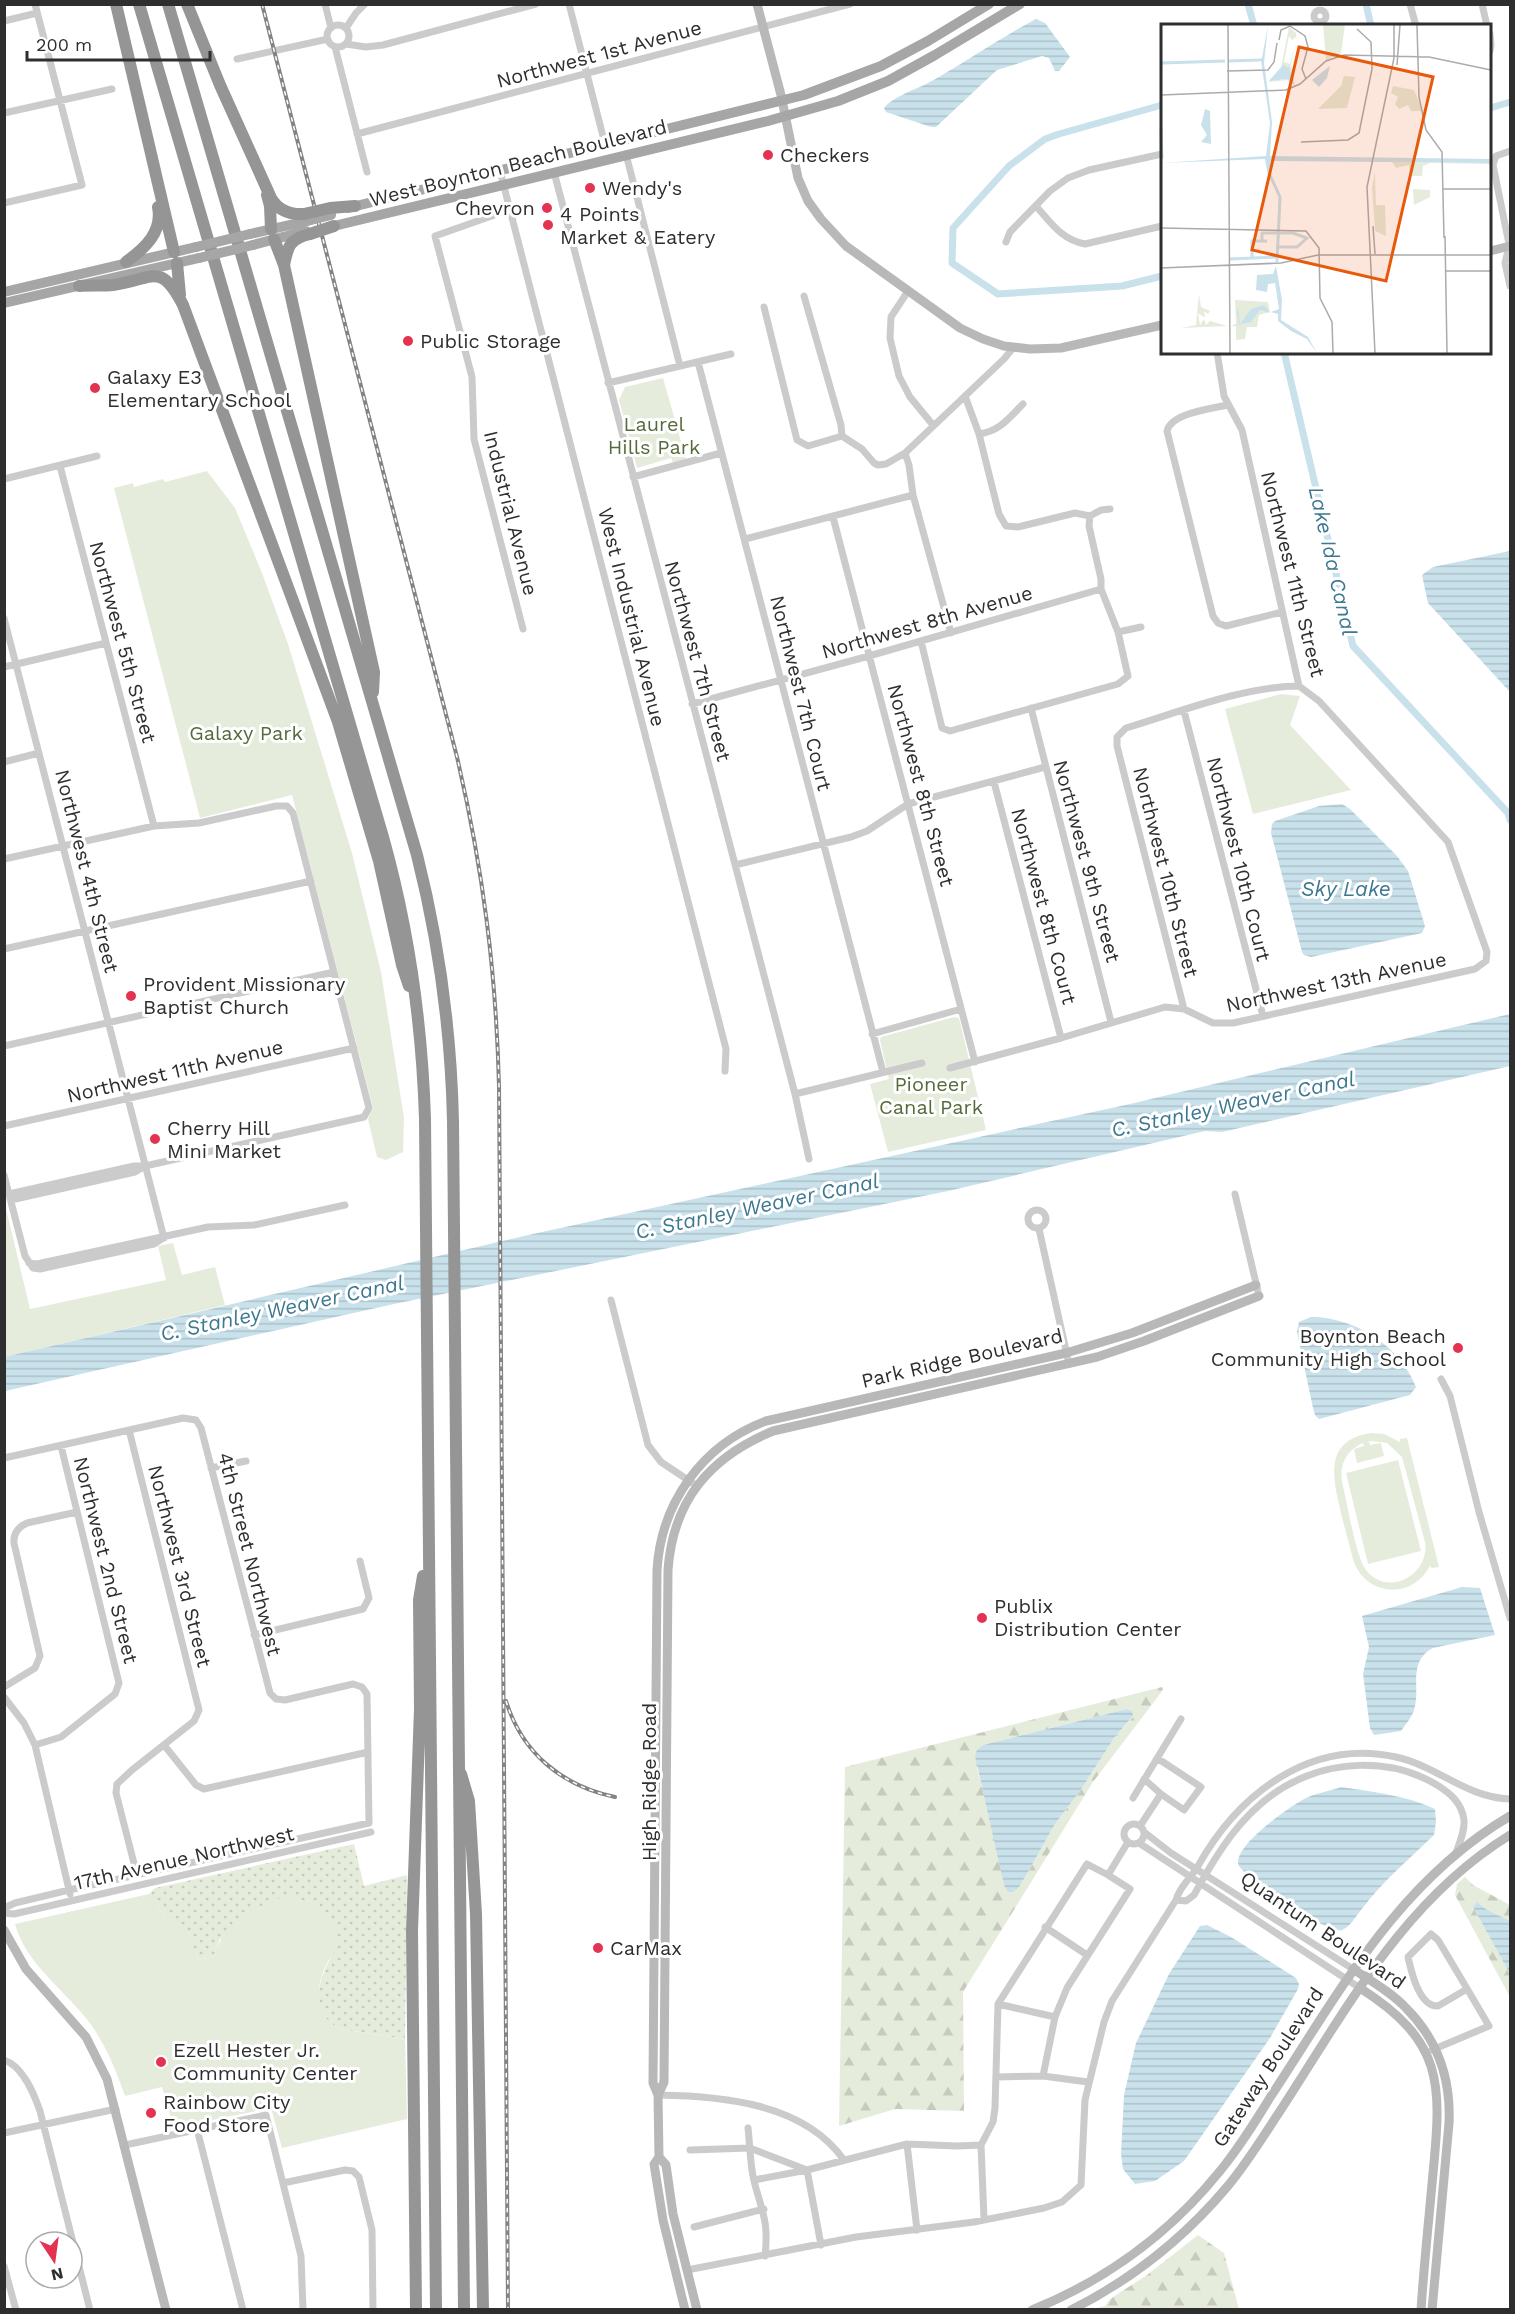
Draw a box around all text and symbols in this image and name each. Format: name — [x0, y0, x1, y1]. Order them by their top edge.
street label: Northwest 1st Avenue — [494, 15, 704, 93]
scale bar — [27, 24, 210, 62]
inset map — [1161, 24, 1491, 354]
text: 200 m — [36, 34, 92, 55]
street label: West Boynton Beach Boulevard — [367, 114, 669, 212]
place label: Checkers — [780, 143, 870, 167]
marker: Checkers — [761, 148, 775, 162]
place label: Wendy's — [602, 176, 682, 200]
marker: Wendy's — [583, 181, 597, 195]
place label: Chevron — [455, 196, 535, 220]
marker: Chevron — [540, 201, 554, 215]
place label: 4 Points Market & Eatery — [560, 202, 716, 249]
marker: 4 Points Market & Eatery — [541, 218, 555, 232]
place label: Public Storage — [420, 329, 561, 353]
marker: Public Storage — [401, 334, 415, 348]
place label: Galaxy E3 Elementary School — [107, 365, 291, 412]
marker: Galaxy E3 Elementary School — [88, 381, 102, 395]
park label: Laurel Hills Park — [608, 412, 700, 459]
street label: Industrial Avenue — [479, 428, 543, 598]
street label: Northwest 11th Street — [1256, 469, 1330, 680]
water label: Lake Ida Canal — [1304, 484, 1362, 638]
street label: West Industrial Avenue — [593, 505, 671, 729]
street label: Northwest 5th Street — [85, 539, 162, 746]
street label: Northwest 7th Street — [660, 558, 736, 764]
street label: Northwest 8th Avenue — [819, 580, 1035, 664]
street label: Northwest 7th Court — [765, 593, 837, 794]
street label: Northwest 8th Street — [882, 681, 960, 889]
park label: Galaxy Park — [189, 721, 303, 745]
street label: Northwest 10th Court — [1202, 754, 1276, 964]
street label: Northwest 9th Street — [1048, 757, 1126, 965]
street label: Northwest 10th Street — [1128, 764, 1204, 980]
street label: Northwest 4th Street — [50, 767, 124, 976]
street label: Northwest 8th Court — [1006, 805, 1082, 1007]
water label: Sky Lake — [1301, 876, 1391, 901]
street label: Northwest 13th Avenue — [1223, 947, 1449, 1017]
place label: Provident Missionary Baptist Church — [143, 972, 346, 1019]
marker: Provident Missionary Baptist Church — [124, 989, 138, 1003]
street label: Northwest 11th Avenue — [65, 1034, 285, 1108]
water label: C. Stanley Weaver Canal — [1109, 1066, 1357, 1142]
park label: Pioneer Canal Park — [879, 1072, 983, 1119]
place label: Cherry Hill Mini Market — [167, 1116, 282, 1163]
marker: Cherry Hill Mini Market — [148, 1132, 162, 1146]
water label: C. Stanley Weaver Canal — [633, 1168, 881, 1244]
water label: C. Stanley Weaver Canal — [158, 1270, 406, 1346]
street label: Park Ridge Boulevard — [859, 1323, 1065, 1393]
place label: Boynton Beach Community High School — [1211, 1324, 1446, 1371]
marker: Boynton Beach Community High School — [1451, 1341, 1465, 1355]
street label: 4th Street Northwest — [213, 1450, 287, 1659]
street label: Northwest 2nd Street — [69, 1454, 143, 1666]
street label: Northwest 3rd Street — [143, 1462, 217, 1670]
place label: Publix Distribution Center — [994, 1594, 1181, 1641]
marker: Publix Distribution Center — [975, 1611, 989, 1625]
street label: High Ridge Road — [637, 1703, 661, 1861]
street label: 17th Avenue Northwest — [72, 1821, 297, 1895]
street label: Quantum Boulevard — [1236, 1866, 1410, 1994]
place label: CarMax — [610, 1936, 682, 1960]
marker: CarMax — [591, 1941, 605, 1955]
street label: Gateway Boulevard — [1207, 1983, 1329, 2151]
place label: Ezell Hester Jr. Community Center — [173, 2038, 357, 2085]
marker: Ezell Hester Jr. Community Center — [154, 2055, 168, 2069]
place label: Rainbow City Food Store — [163, 2090, 291, 2137]
marker: Rainbow City Food Store — [144, 2106, 158, 2120]
north arrow — [24, 2230, 84, 2290]
text: N — [49, 2264, 65, 2285]

